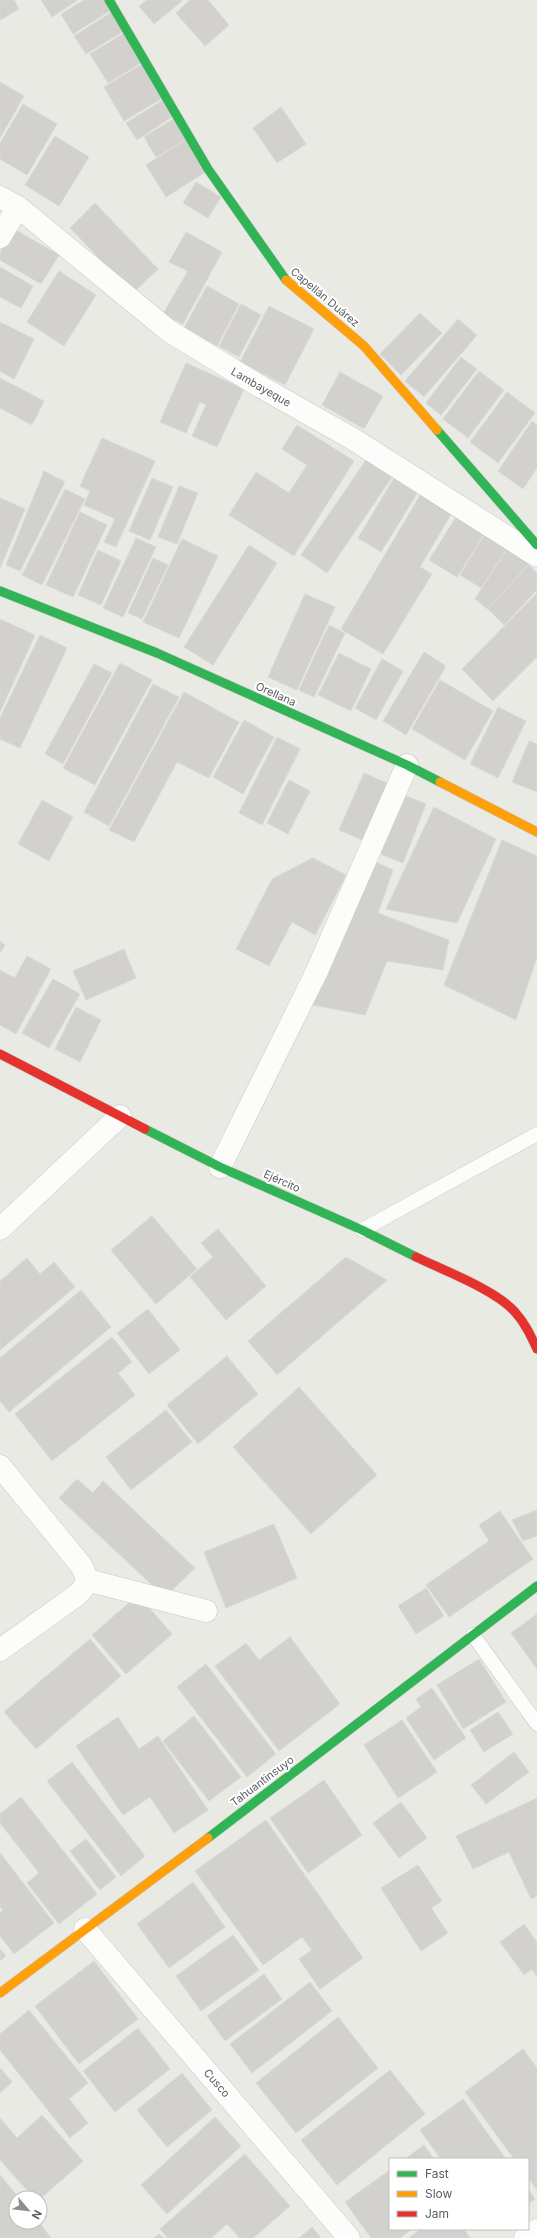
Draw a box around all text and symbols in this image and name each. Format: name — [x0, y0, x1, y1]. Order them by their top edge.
street label: Capellán Duárez — [288, 264, 362, 330]
street label: Lambayeque — [229, 364, 293, 410]
street label: Orellana — [254, 679, 298, 709]
street label: Ejército — [261, 1167, 303, 1195]
street label: Tahuantinsuyo — [228, 1752, 297, 1809]
street label: Cusco — [201, 2066, 233, 2100]
legend — [389, 2158, 529, 2230]
text: Fast — [425, 2166, 449, 2181]
text: Slow — [425, 2186, 453, 2201]
north arrow — [8, 2190, 48, 2230]
text: Jam — [425, 2206, 449, 2221]
text: N — [29, 2208, 45, 2222]

